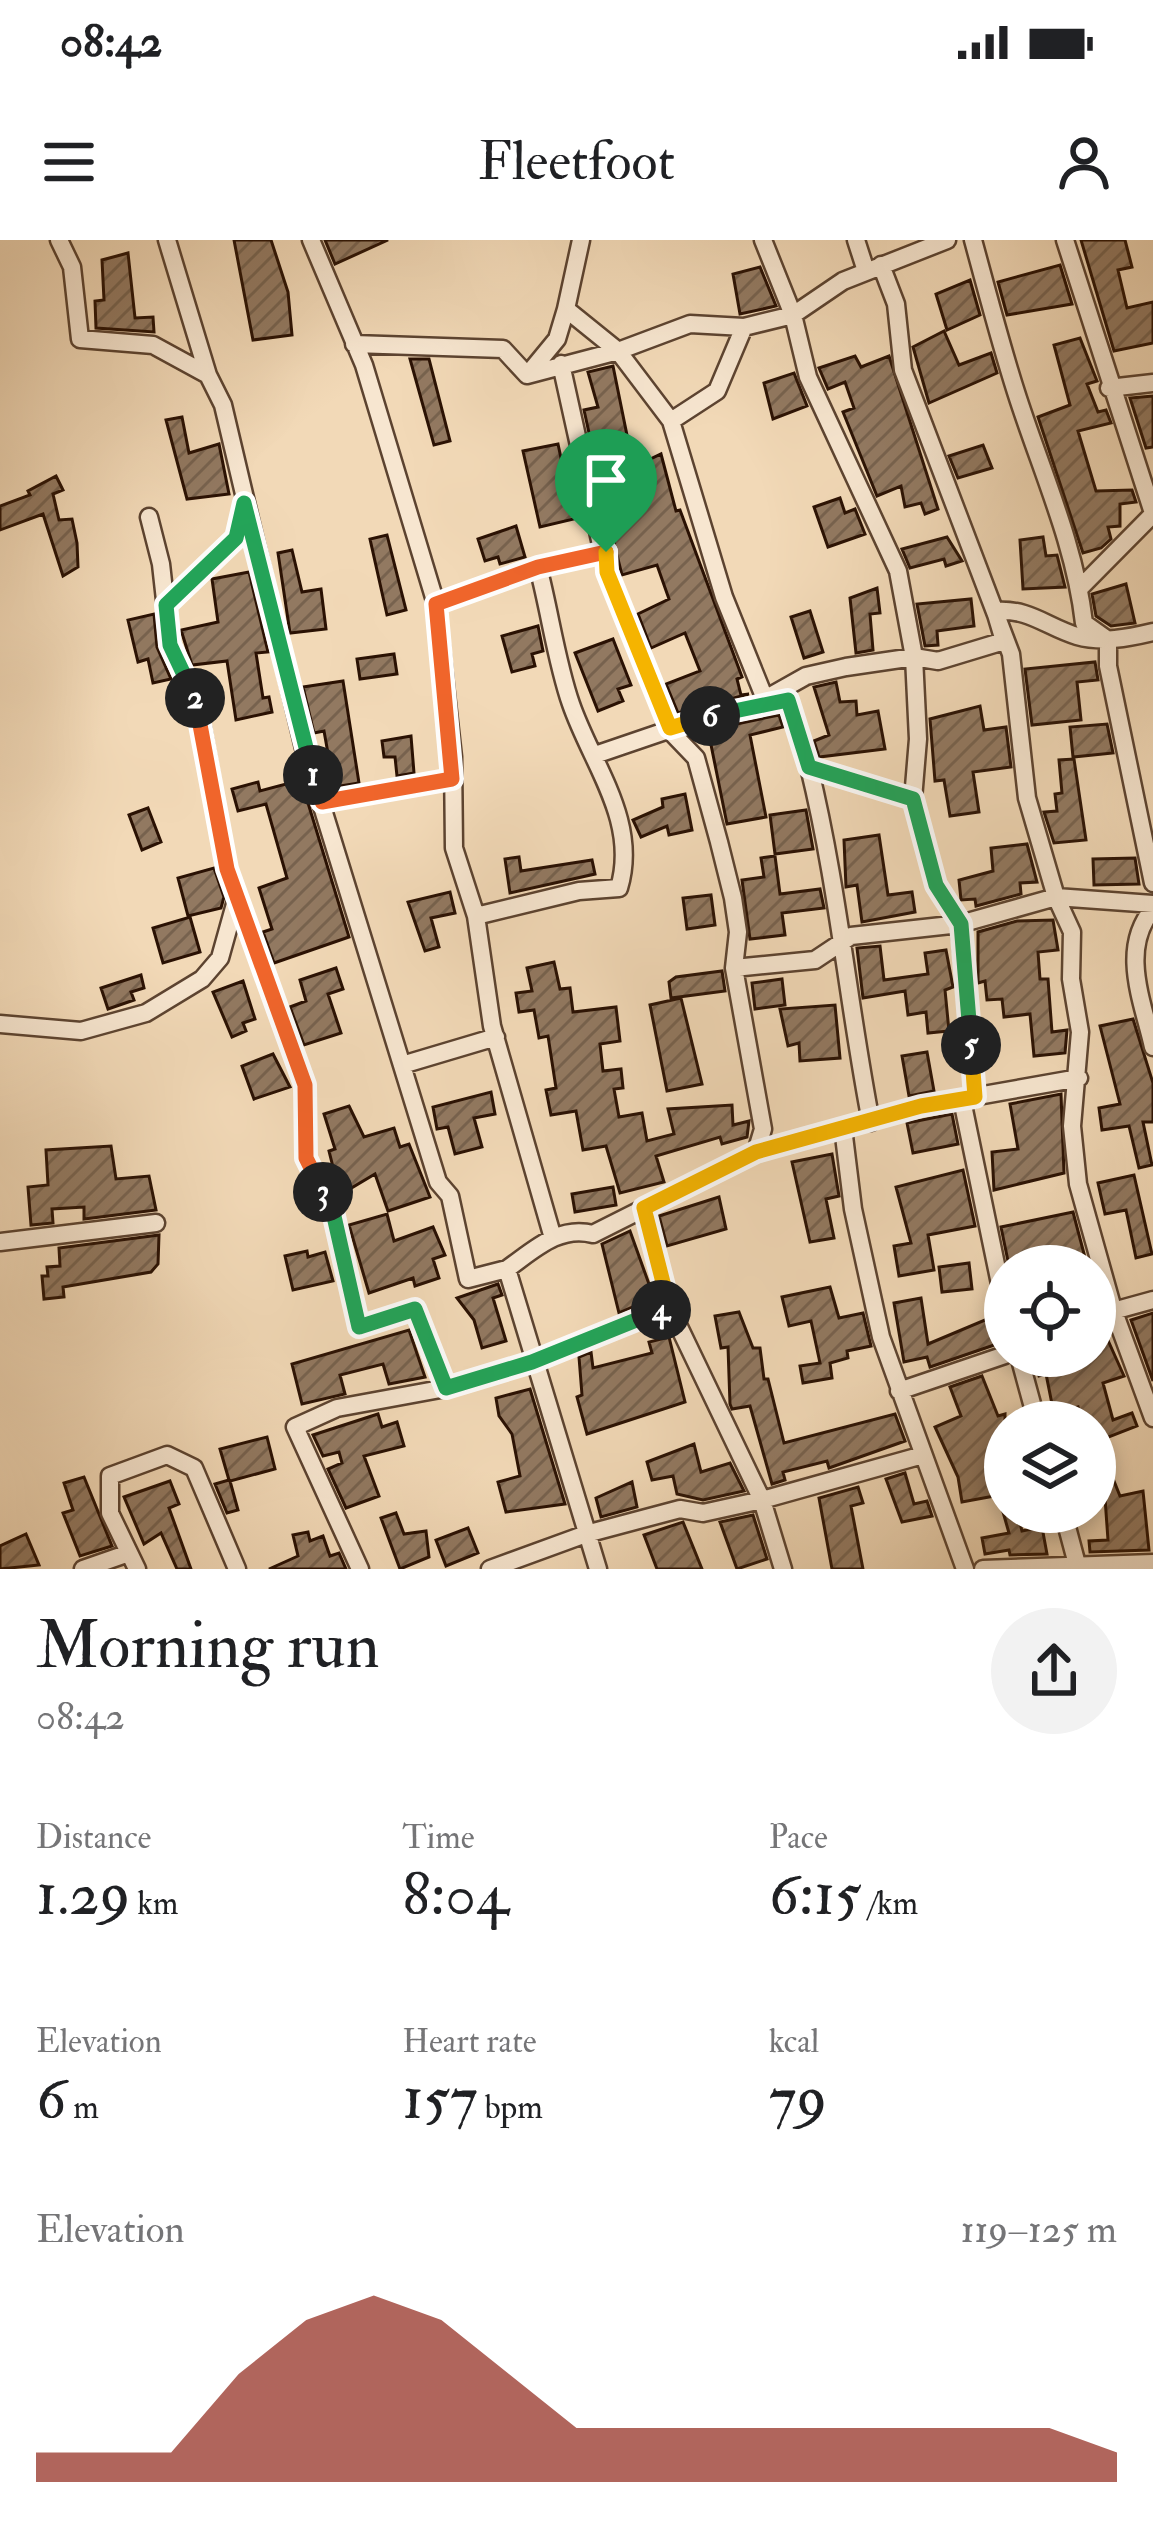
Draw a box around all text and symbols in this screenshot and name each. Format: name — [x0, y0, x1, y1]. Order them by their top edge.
text: 08:42 — [60, 14, 162, 70]
text: Fleetfoot — [478, 128, 675, 196]
icon: menu — [36, 129, 102, 195]
icon: person — [1051, 129, 1117, 195]
pin — [555, 429, 657, 552]
icon: arrive — [573, 447, 639, 513]
pin: 2 — [165, 668, 225, 728]
text: 2 — [187, 677, 203, 718]
pin: 6 — [680, 686, 740, 746]
text: 6 — [702, 695, 718, 736]
pin: 1 — [283, 745, 343, 805]
text: 1 — [307, 754, 319, 795]
pin: 5 — [941, 1015, 1001, 1075]
text: 5 — [964, 1024, 978, 1065]
pin: 3 — [293, 1162, 353, 1222]
text: 3 — [317, 1171, 329, 1212]
map controls — [984, 1245, 1116, 1533]
button: locate — [984, 1245, 1116, 1377]
pin: 4 — [631, 1280, 691, 1340]
text: 4 — [652, 1289, 670, 1330]
button: layers — [984, 1401, 1116, 1533]
text: Morning run — [36, 1605, 380, 1688]
button: share — [991, 1608, 1117, 1734]
text: 08:42 — [36, 1692, 125, 1741]
text: Distance — [36, 1817, 151, 1858]
text: Time — [402, 1817, 474, 1858]
text: Pace — [769, 1817, 828, 1858]
text: 1.29 — [36, 1858, 130, 1933]
text: 8:04 — [402, 1858, 508, 1933]
text: 6:15 — [769, 1858, 861, 1933]
text: km — [130, 1883, 178, 1924]
text: /km — [861, 1883, 918, 1924]
text: Elevation — [36, 2021, 162, 2062]
text: Heart rate — [402, 2021, 537, 2062]
text: kcal — [769, 2021, 819, 2062]
text: 6 — [36, 2062, 66, 2137]
text: 157 — [402, 2062, 477, 2137]
text: 79 — [769, 2062, 827, 2137]
text: m — [66, 2087, 99, 2128]
text: bpm — [477, 2087, 543, 2128]
text: Elevation — [36, 2205, 185, 2254]
text: 119–125 m — [960, 2205, 1117, 2254]

